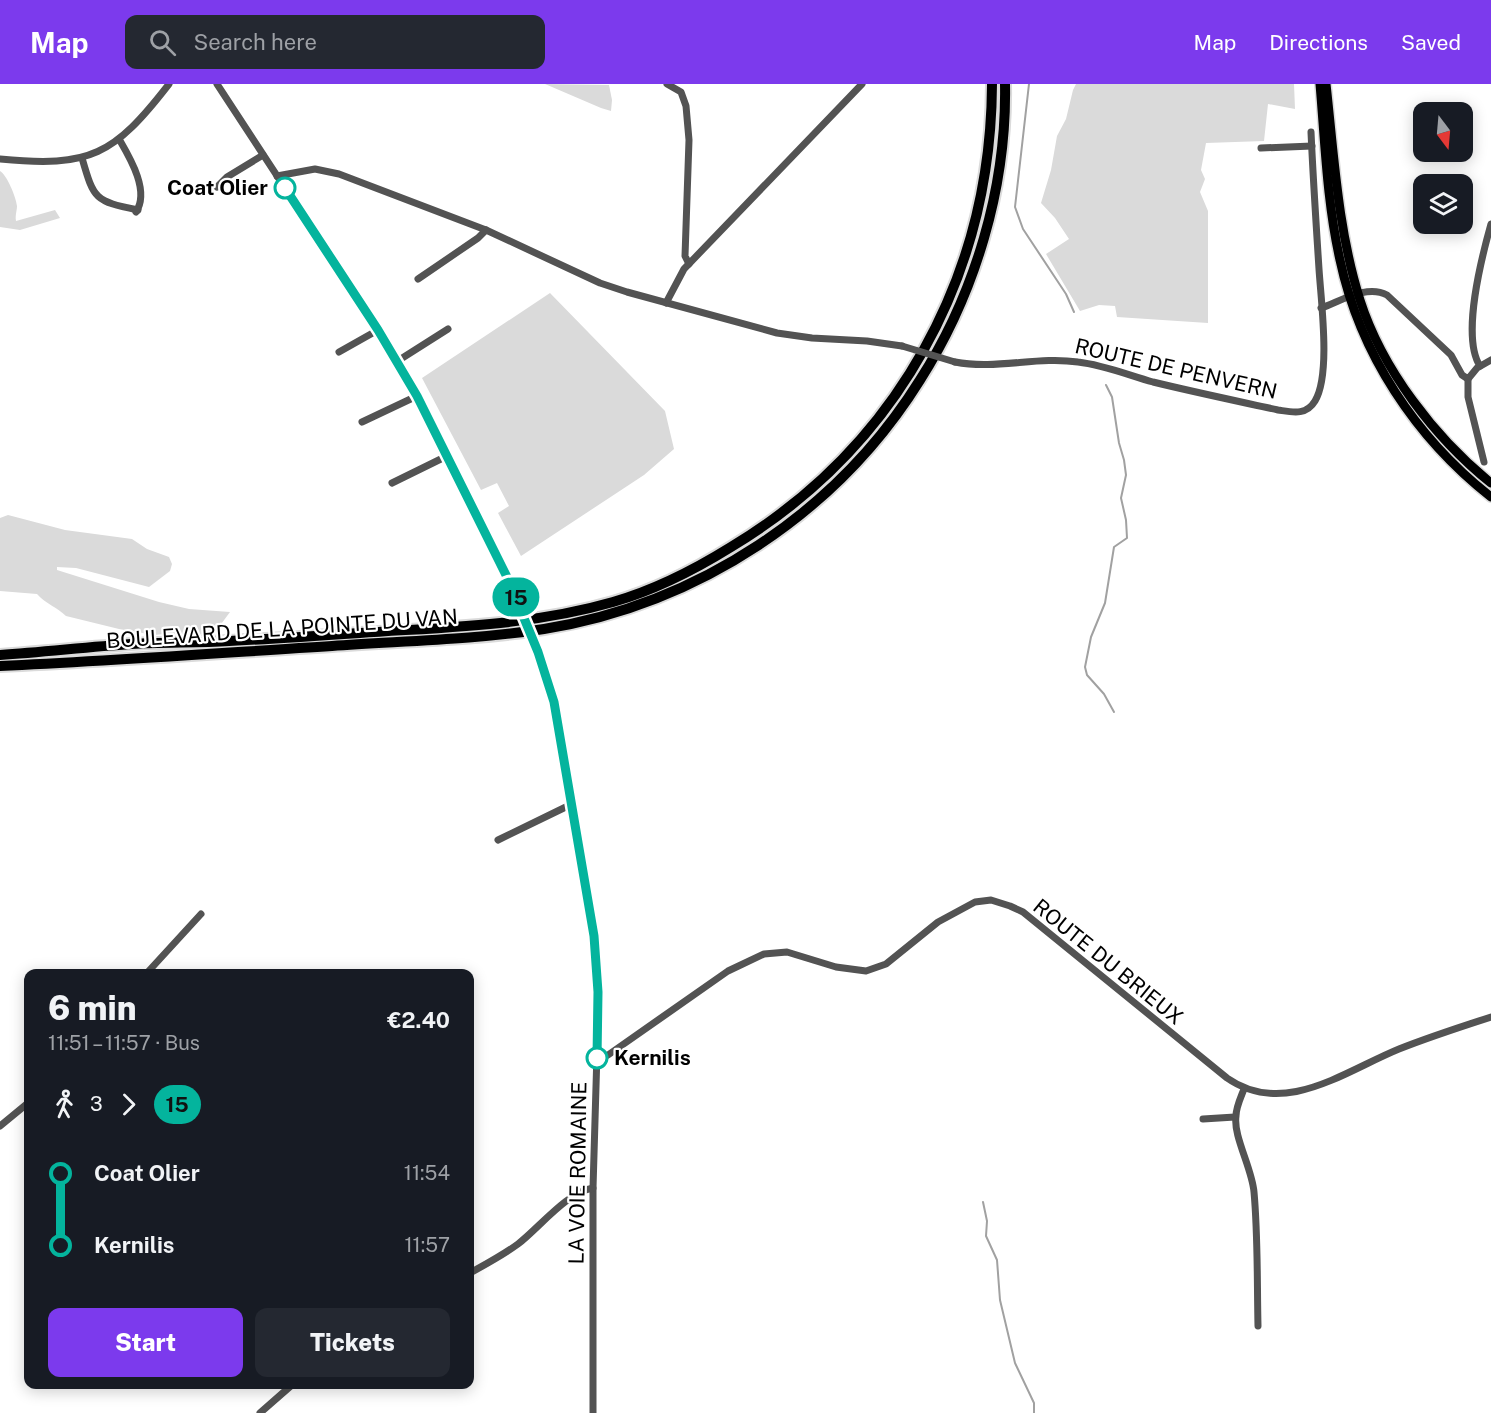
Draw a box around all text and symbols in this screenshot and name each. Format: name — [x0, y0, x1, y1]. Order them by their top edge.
search box — [125, 15, 545, 69]
text: Map — [30, 26, 89, 59]
icon: search — [146, 26, 179, 59]
text: Search here — [194, 29, 317, 55]
text: Map — [1194, 30, 1236, 55]
text: Directions — [1269, 30, 1368, 55]
text: Saved — [1401, 30, 1461, 55]
north arrow — [1413, 102, 1473, 162]
map controls — [1413, 102, 1473, 234]
button: layers — [1413, 174, 1473, 234]
place label: Coat Olier — [167, 175, 268, 200]
marker: Coat Olier — [274, 177, 296, 199]
street label: ROUTE DE PENVERN — [1073, 333, 1280, 404]
line badge: 15 — [489, 578, 543, 616]
text: 15 — [504, 585, 528, 610]
street label: BOULEVARD DE LA POINTE DU VAN — [105, 604, 459, 653]
street label: ROUTE DU BRIEUX — [1028, 894, 1188, 1030]
text: 6 min — [48, 989, 137, 1027]
text: €2.40 — [387, 1007, 450, 1033]
text: 11:51 – 11:57 · Bus — [48, 1031, 200, 1055]
place label: Kernilis — [614, 1045, 691, 1070]
marker: Kernilis — [586, 1047, 608, 1069]
street label: LA VOIE ROMAINE — [563, 1081, 592, 1265]
icon: walk — [48, 1088, 81, 1121]
icon: forward — [112, 1088, 145, 1121]
text: 3 — [90, 1092, 103, 1116]
text: 15 — [166, 1092, 189, 1117]
text: Coat Olier — [94, 1160, 200, 1186]
text: 11:54 — [404, 1161, 450, 1185]
text: Kernilis — [94, 1232, 174, 1258]
text: 11:57 — [404, 1233, 450, 1257]
button: Start — [48, 1308, 243, 1377]
button: Tickets — [255, 1308, 450, 1377]

